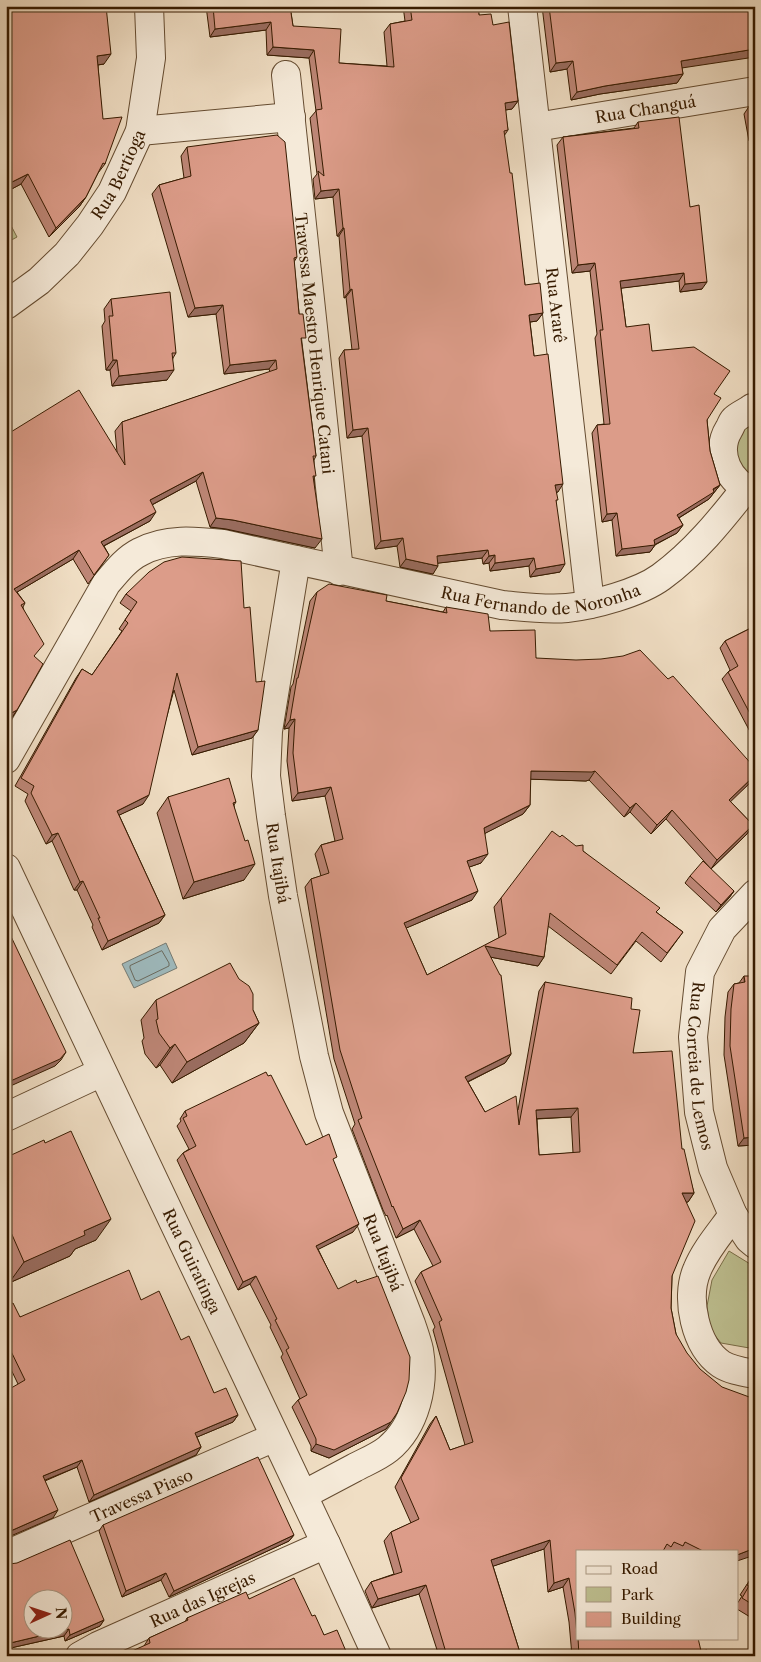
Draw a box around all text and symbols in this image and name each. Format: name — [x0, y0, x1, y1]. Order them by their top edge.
street label: Rua Changuá — [594, 91, 698, 127]
street label: Rua Bertioga — [87, 126, 150, 223]
street label: Travessa Maestro Henrique Catani — [291, 212, 339, 475]
street label: Rua Ararê — [542, 266, 570, 344]
street label: Rua Fernando de Noronha — [439, 579, 644, 619]
street label: Rua Itajibá — [262, 821, 294, 906]
street label: Rua Correia de Lemos — [683, 980, 718, 1152]
street label: Rua Guiratinga — [159, 1205, 226, 1318]
street label: Rua Itajibá — [359, 1211, 407, 1294]
street label: Travessa Piaso — [87, 1464, 196, 1527]
legend — [576, 1550, 738, 1640]
text: Road — [621, 1559, 658, 1578]
street label: Rua das Igrejas — [147, 1567, 258, 1632]
text: Park — [621, 1585, 655, 1604]
north arrow — [22, 1590, 72, 1640]
text: N — [52, 1607, 70, 1620]
text: Building — [621, 1609, 681, 1628]

